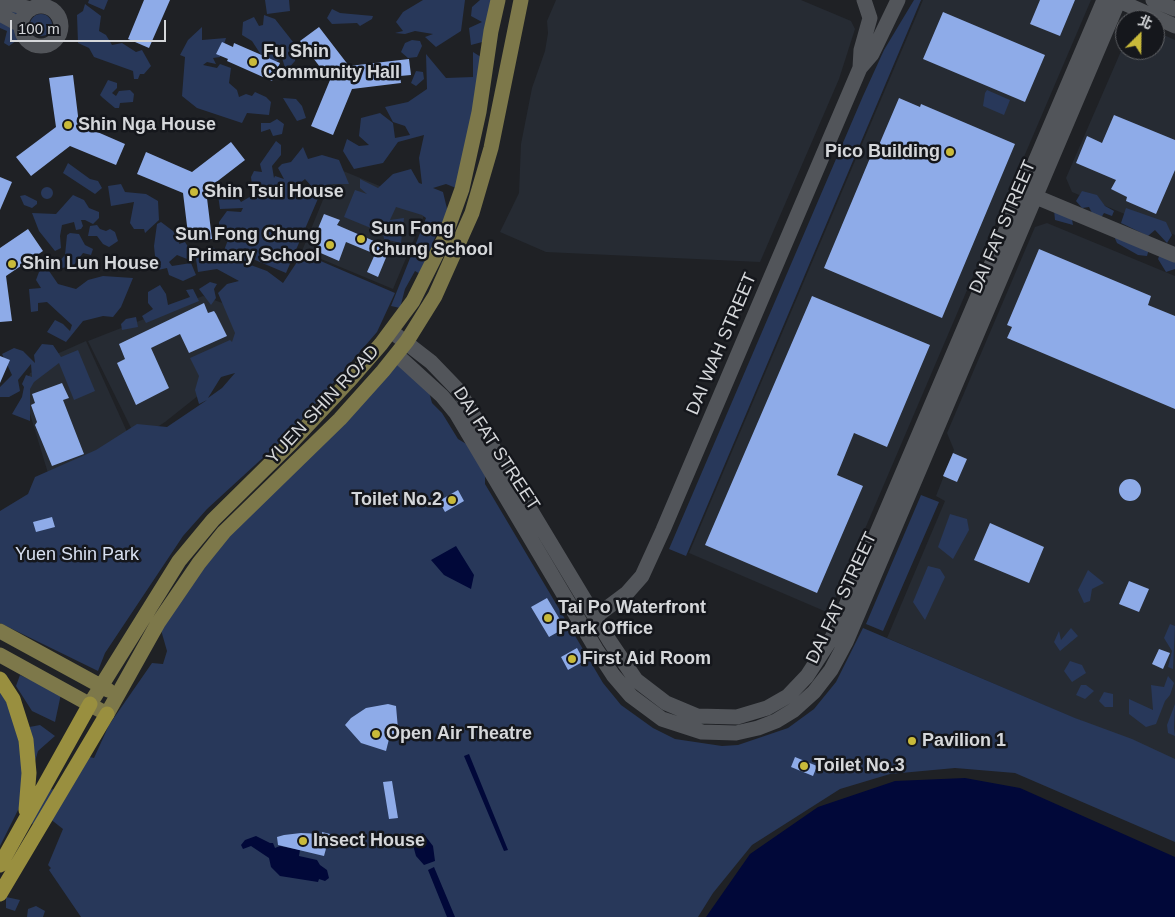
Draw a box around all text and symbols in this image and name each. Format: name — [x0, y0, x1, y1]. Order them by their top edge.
scale bar — [12, 10, 169, 42]
north arrow — [1115, 10, 1165, 60]
text: 北 — [1136, 12, 1155, 32]
text: 100 m — [18, 20, 60, 37]
place label: Fu Shin Community Hall — [263, 41, 400, 84]
marker: Fu Shin Community Hall — [247, 56, 259, 68]
place label: Shin Nga House — [78, 114, 216, 136]
marker: Shin Nga House — [62, 119, 74, 131]
place label: Pico Building — [825, 141, 940, 163]
marker: Pico Building — [944, 146, 956, 158]
street label: DAI FAT STREET — [965, 157, 1041, 297]
place label: Shin Tsui House — [204, 181, 344, 203]
marker: Shin Tsui House — [188, 186, 200, 198]
place label: Sun Fong Chung School — [371, 218, 493, 260]
place label: Sun Fong Chung Primary School — [175, 224, 320, 266]
marker: Sun Fong Chung School — [355, 233, 367, 245]
marker: Sun Fong Chung Primary School — [324, 239, 336, 251]
place label: Shin Lun House — [22, 253, 159, 275]
marker: Shin Lun House — [6, 258, 18, 270]
street label: DAI WAH STREET — [682, 270, 762, 418]
street label: YUEN SHIN ROAD — [262, 341, 384, 469]
street label: DAI FAT STREET — [448, 383, 544, 515]
place label: Toilet No.2 — [351, 489, 442, 511]
marker: Toilet No.2 — [446, 494, 458, 506]
street label: DAI FAT STREET — [802, 529, 882, 667]
park label: Yuen Shin Park — [15, 544, 139, 566]
place label: Tai Po Waterfront Park Office — [558, 597, 706, 640]
marker: Tai Po Waterfront Park Office — [542, 612, 554, 624]
place label: First Aid Room — [582, 648, 711, 670]
marker: First Aid Room — [566, 653, 578, 665]
place label: Open Air Theatre — [386, 723, 532, 745]
marker: Open Air Theatre — [370, 728, 382, 740]
place label: Pavilion 1 — [922, 730, 1006, 752]
marker: Pavilion 1 — [906, 735, 918, 747]
place label: Toilet No.3 — [814, 755, 905, 777]
marker: Toilet No.3 — [798, 760, 810, 772]
place label: Insect House — [313, 830, 425, 852]
marker: Insect House — [297, 835, 309, 847]

